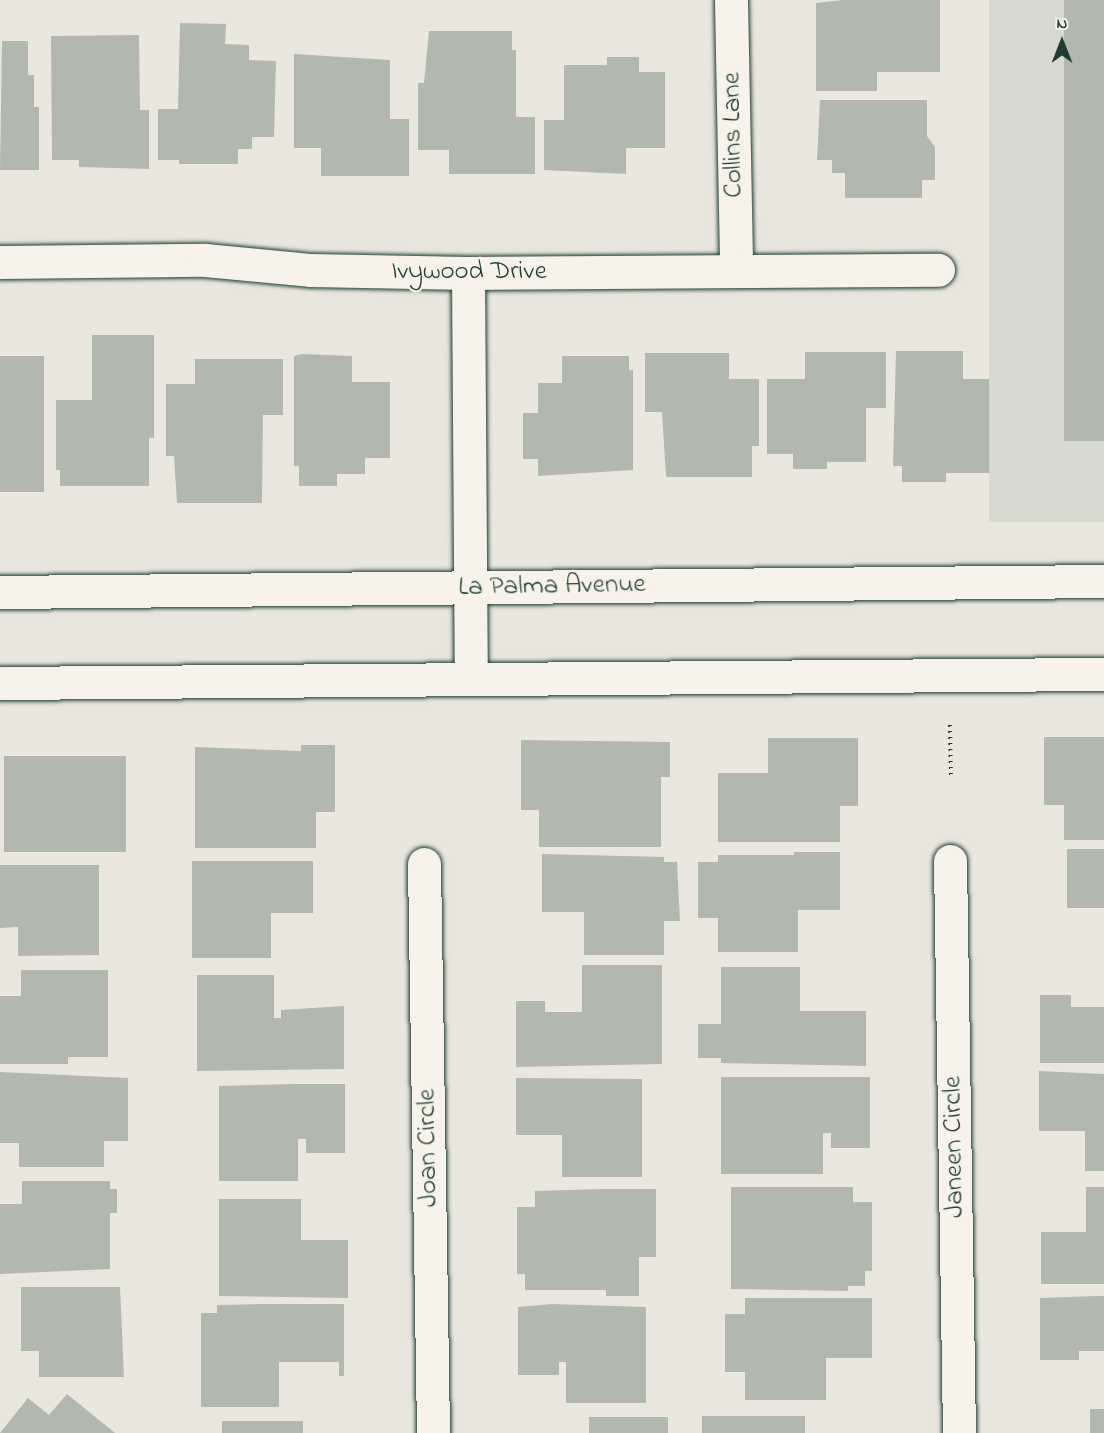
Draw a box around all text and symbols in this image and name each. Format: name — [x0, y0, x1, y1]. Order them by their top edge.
north arrow — [1032, 12, 1092, 72]
text: N — [1057, 12, 1067, 36]
street label: Collins Lane — [716, 72, 750, 198]
street label: Ivywood Drive — [391, 256, 547, 288]
street label: La Palma Avenue — [458, 568, 646, 604]
street label: Janeen Circle — [937, 1076, 971, 1218]
street label: Joan Circle — [411, 1088, 445, 1208]

